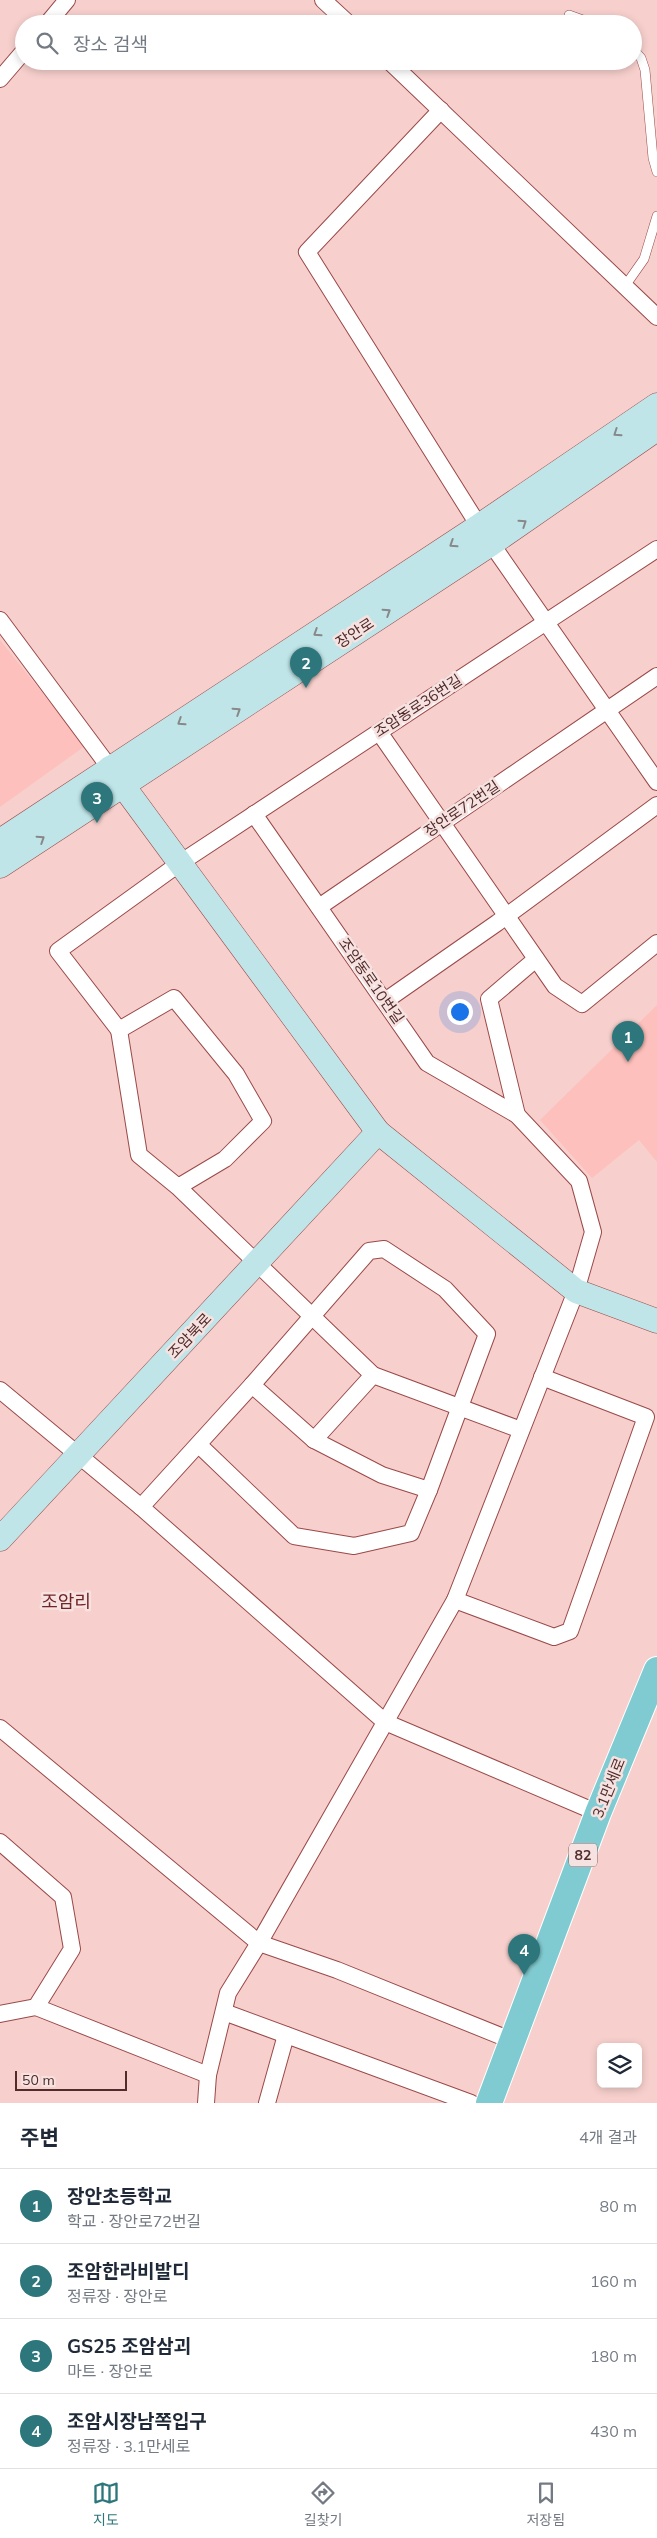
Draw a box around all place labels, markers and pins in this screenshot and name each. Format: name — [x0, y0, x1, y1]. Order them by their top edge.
pin: 2 — [290, 647, 322, 688]
pin: 3 — [81, 782, 113, 823]
pin: 1 — [612, 1021, 644, 1062]
pin: 4 — [508, 1934, 540, 1975]

